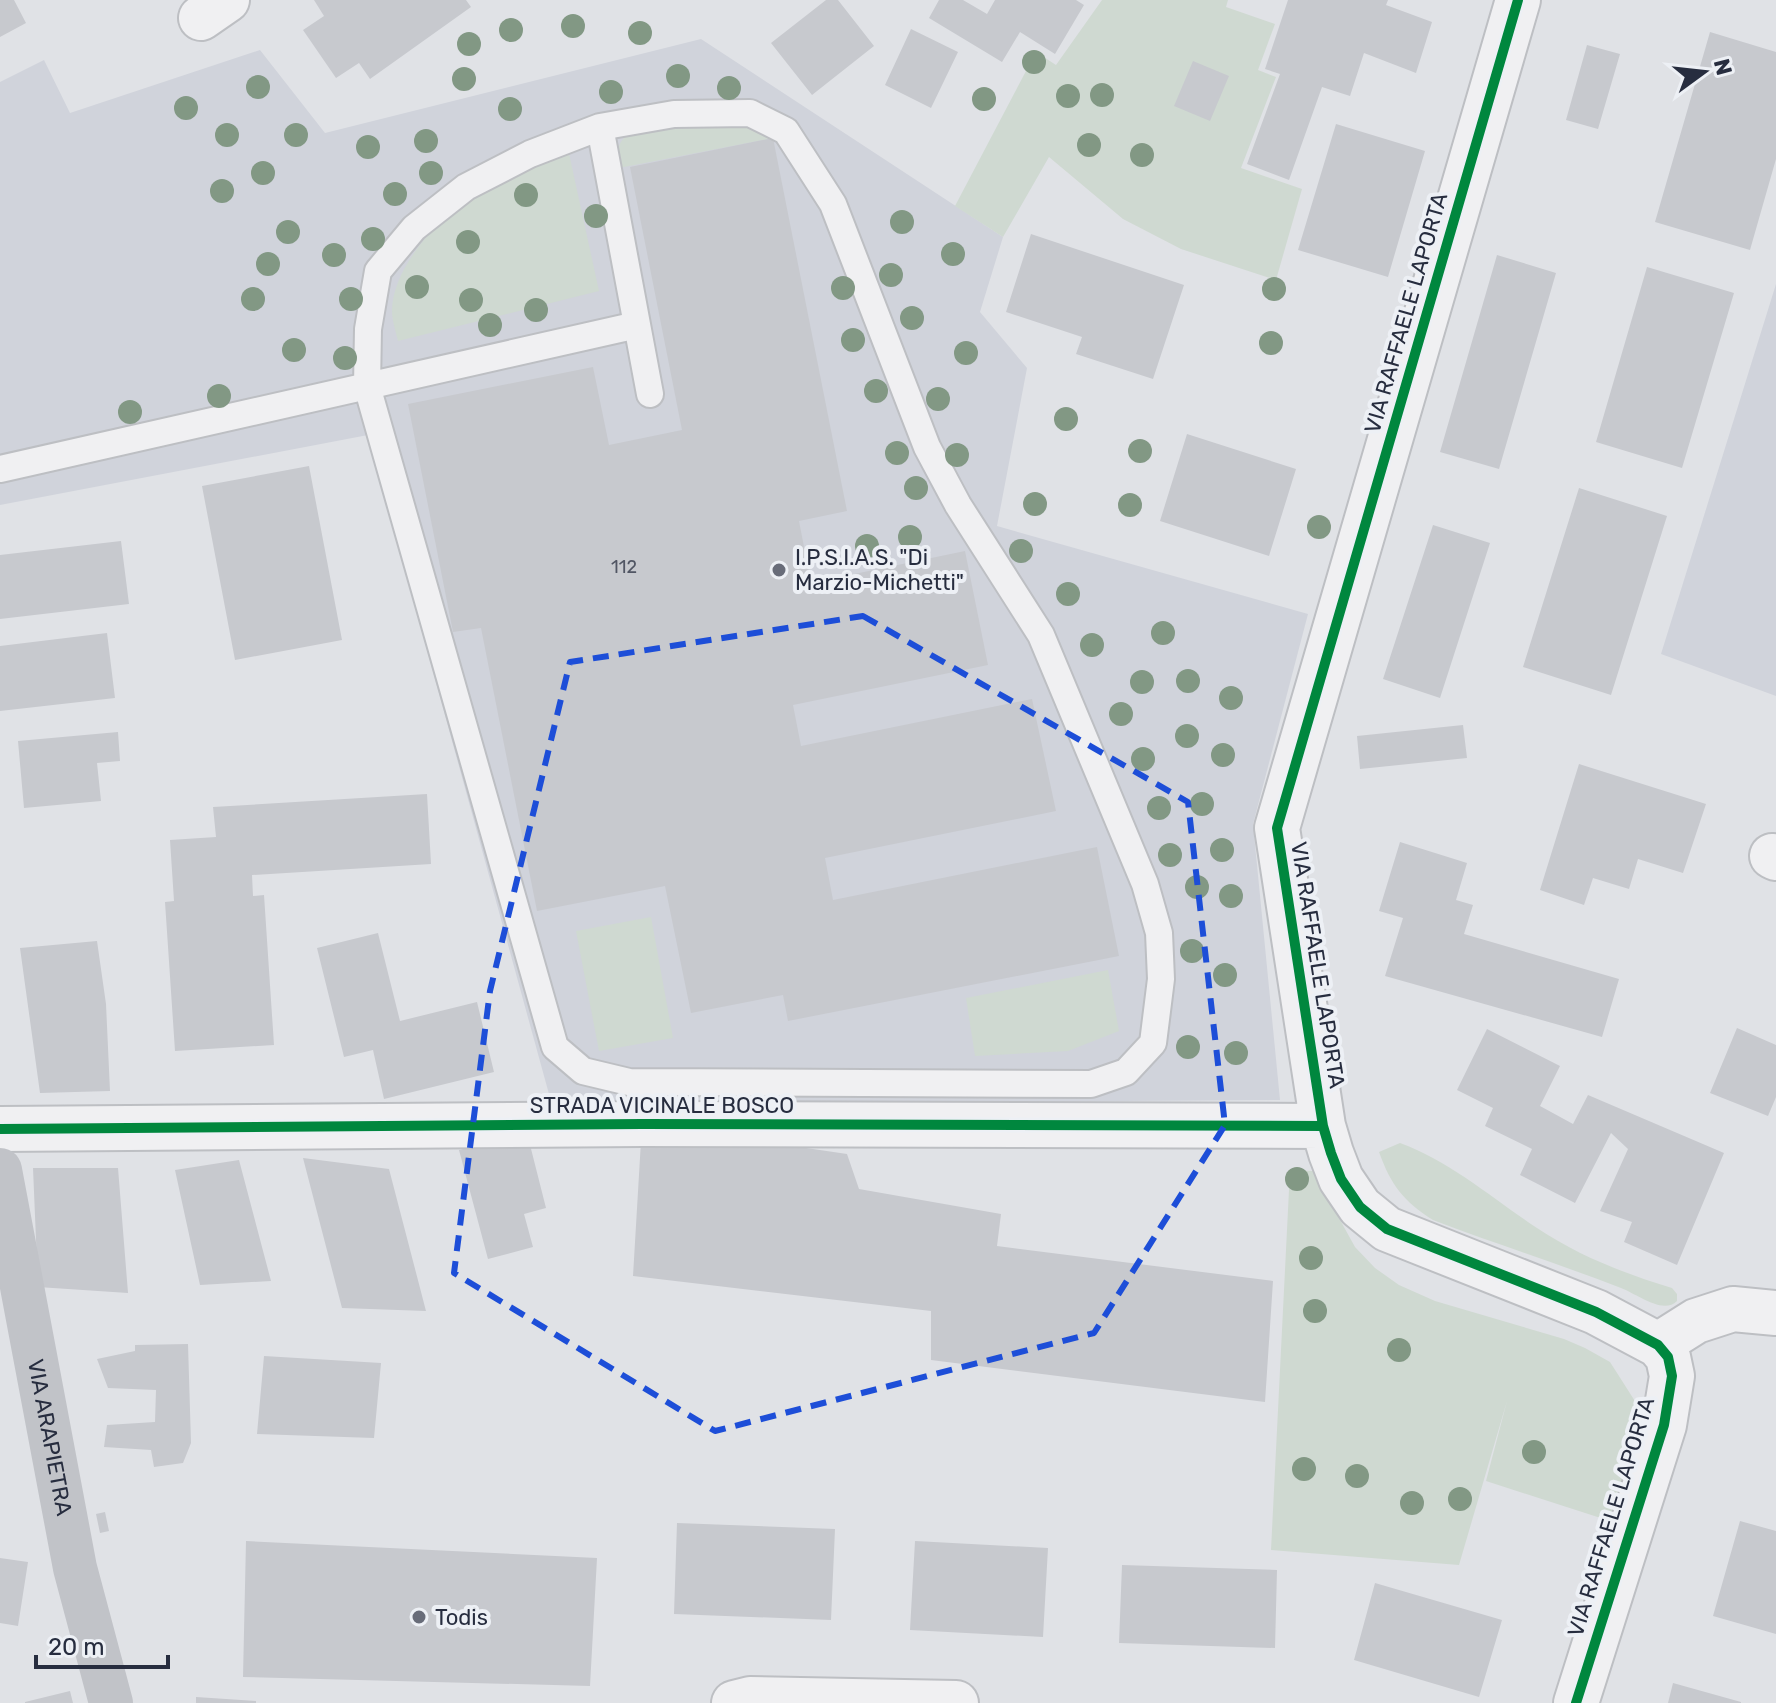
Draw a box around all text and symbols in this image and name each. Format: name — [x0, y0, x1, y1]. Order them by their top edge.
north arrow — [1664, 32, 1744, 112]
text: N — [1708, 56, 1738, 78]
street label: VIA RAFFAELE LAPORTA — [1359, 189, 1453, 437]
place label: I.P.S.I.A.S. "Di Marzio-Michetti" — [795, 544, 964, 596]
house number: 112 — [611, 556, 637, 578]
marker: I.P.S.I.A.S. "Di Marzio-Michetti" — [770, 561, 788, 579]
street label: VIA RAFFAELE LAPORTA — [1285, 840, 1351, 1090]
street label: STRADA VICINALE BOSCO — [530, 1092, 794, 1119]
street label: VIA ARAPIETRA — [22, 1357, 78, 1518]
street label: VIA RAFFAELE LAPORTA — [1562, 1394, 1660, 1640]
place label: Todis — [435, 1604, 488, 1631]
marker: Todis — [410, 1608, 428, 1626]
scale bar — [36, 1619, 168, 1669]
text: 20 m — [48, 1633, 105, 1661]

